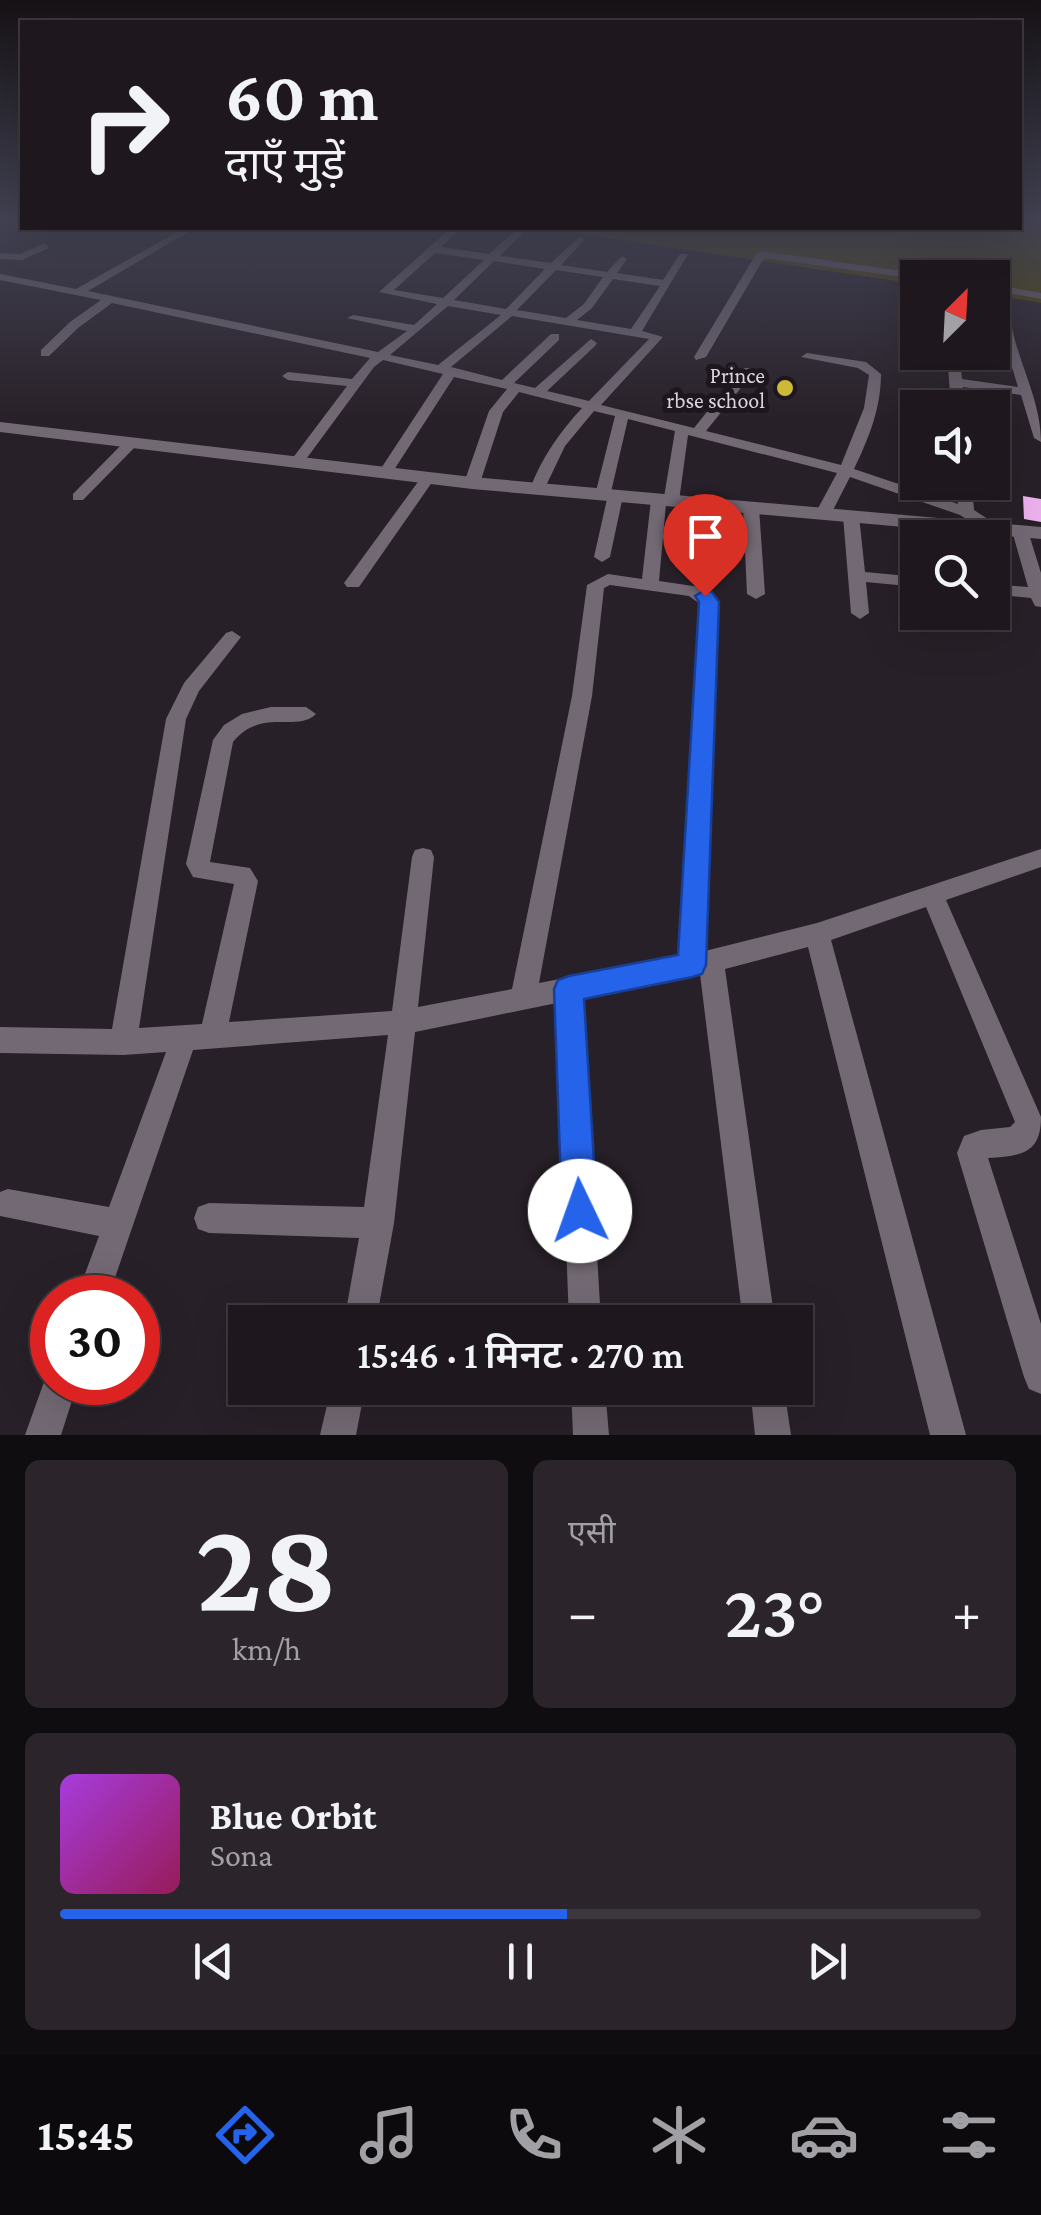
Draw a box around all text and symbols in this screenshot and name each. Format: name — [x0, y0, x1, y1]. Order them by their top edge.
text: 60 m — [225, 57, 378, 135]
icon: right — [60, 60, 190, 190]
text: दाएँ मुड़ें — [225, 139, 345, 189]
north arrow — [900, 260, 1010, 370]
map controls — [900, 260, 1010, 630]
place label: Prince rbse school — [666, 363, 765, 413]
marker: Prince rbse school — [774, 377, 796, 399]
button: sound — [900, 390, 1010, 500]
pin — [663, 494, 748, 597]
icon: arrive — [678, 509, 733, 564]
button: search — [900, 520, 1010, 630]
position arrow — [528, 1159, 632, 1263]
speed limit sign: 30 — [30, 1275, 160, 1405]
text: 15:46 · 1 मिनट · 270 m — [357, 1334, 684, 1376]
text: 28 — [196, 1493, 337, 1638]
text: एसी — [568, 1514, 616, 1550]
text: 23° — [724, 1570, 825, 1653]
text: − — [568, 1582, 597, 1643]
text: + — [952, 1582, 981, 1643]
text: km/h — [232, 1631, 301, 1667]
text: Blue Orbit — [210, 1795, 377, 1837]
text: Sona — [210, 1837, 273, 1873]
icon: previous — [186, 1934, 241, 1989]
icon: pause — [493, 1934, 548, 1989]
icon: next — [800, 1934, 855, 1989]
icon: directions — [210, 2100, 280, 2170]
icon: music — [354, 2100, 424, 2170]
icon: phone — [499, 2100, 569, 2170]
icon: climate — [644, 2100, 714, 2170]
icon: car — [789, 2100, 859, 2170]
icon: filters — [934, 2100, 1004, 2170]
text: 15:45 — [37, 2110, 135, 2160]

